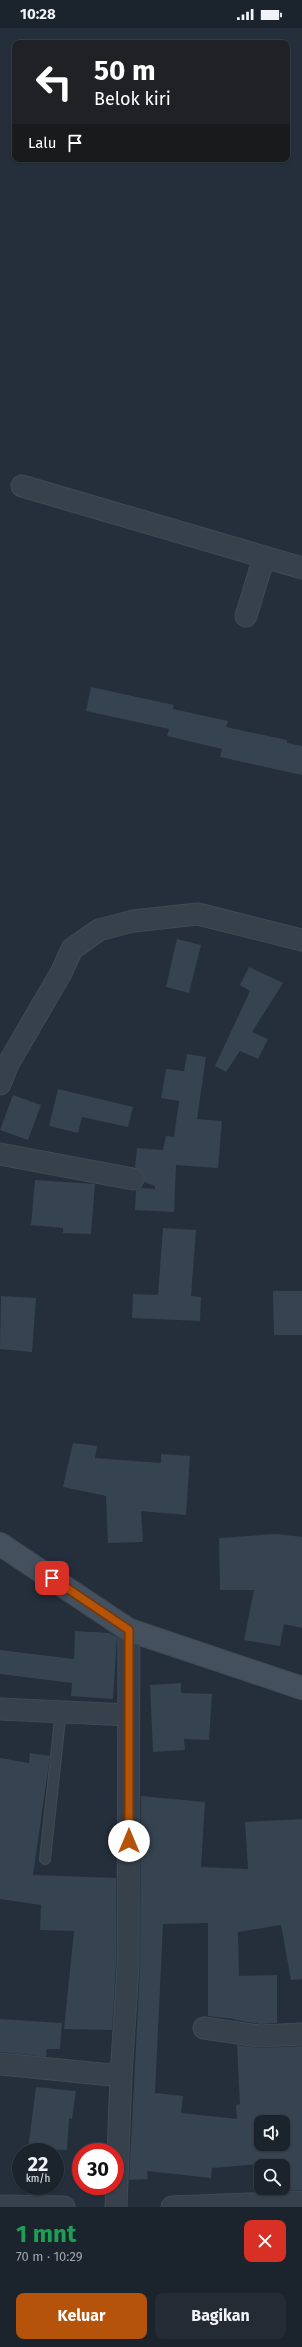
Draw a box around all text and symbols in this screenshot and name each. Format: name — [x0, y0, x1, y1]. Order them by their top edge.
text: 10:28 — [20, 5, 56, 23]
text: 50 m — [94, 54, 156, 87]
icon: left — [28, 56, 80, 108]
text: Belok kiri — [94, 88, 171, 110]
icon: arrive — [64, 132, 86, 154]
text: Lalu — [28, 134, 56, 152]
pin — [35, 1561, 69, 1595]
icon: arrive — [41, 1567, 63, 1589]
position arrow — [108, 1820, 150, 1862]
map controls — [254, 2115, 290, 2195]
button: sound — [254, 2115, 290, 2151]
speed limit sign: 30 — [72, 2143, 124, 2195]
text: 22 — [28, 2152, 48, 2176]
button: search — [254, 2159, 290, 2195]
text: km/h — [26, 2173, 50, 2185]
text: 1 mnt — [16, 2220, 76, 2248]
button: close — [244, 2220, 286, 2262]
text: 70 m · 10:29 — [16, 2249, 83, 2264]
button: Keluar — [16, 2293, 147, 2339]
button: Bagikan — [155, 2293, 286, 2339]

